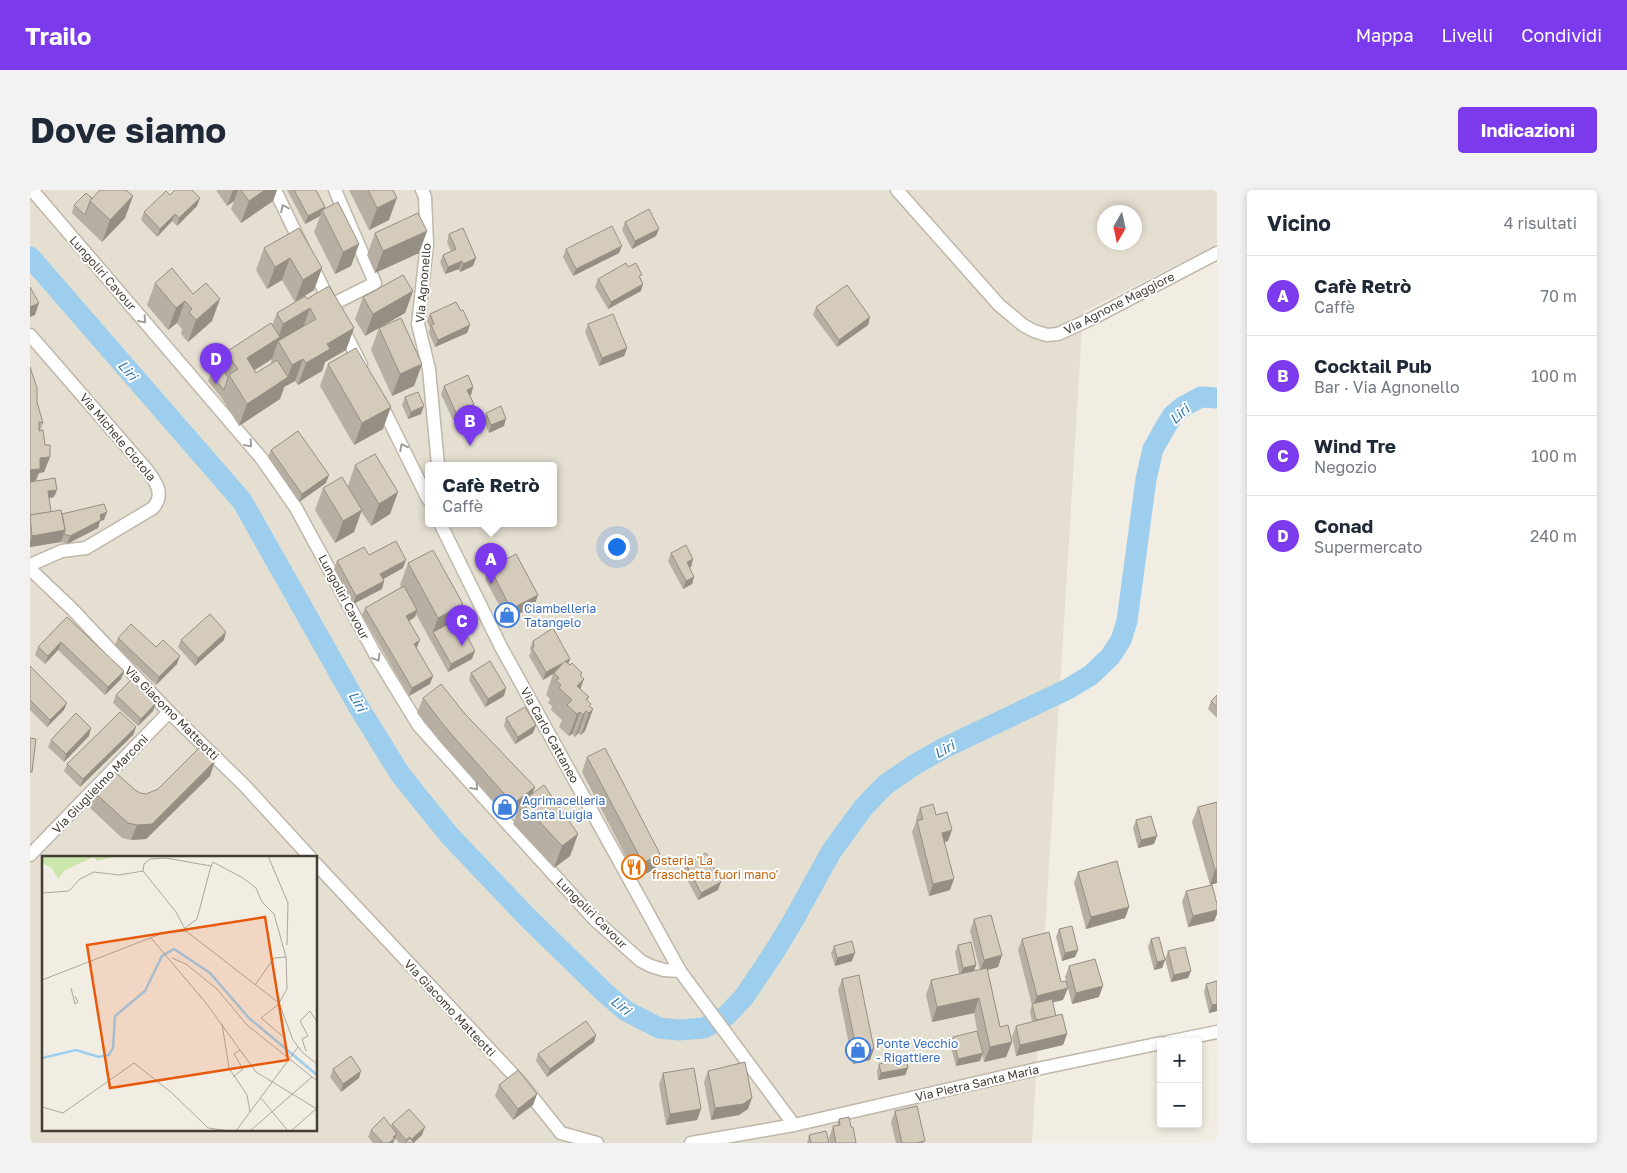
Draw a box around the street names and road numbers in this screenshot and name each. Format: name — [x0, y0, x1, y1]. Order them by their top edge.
street label: Lungoliri Cavour — [66, 233, 140, 314]
street label: Via Agnonello — [412, 242, 434, 324]
street label: Via Agnone Maggiore — [1061, 269, 1177, 337]
street label: Via Michele Ciotola — [77, 390, 159, 484]
street label: Lungoliri Cavour — [315, 552, 373, 642]
street label: Via Giacomo Matteotti — [122, 663, 222, 763]
street label: Via Carlo Cattaneo — [517, 684, 583, 786]
street label: Via Giuglielmo Marconi — [49, 731, 151, 837]
street label: Lungoliri Cavour — [553, 874, 631, 952]
street label: Via Giacomo Matteotti — [401, 956, 499, 1060]
street label: Via Pietra Santa Maria — [914, 1061, 1040, 1105]

